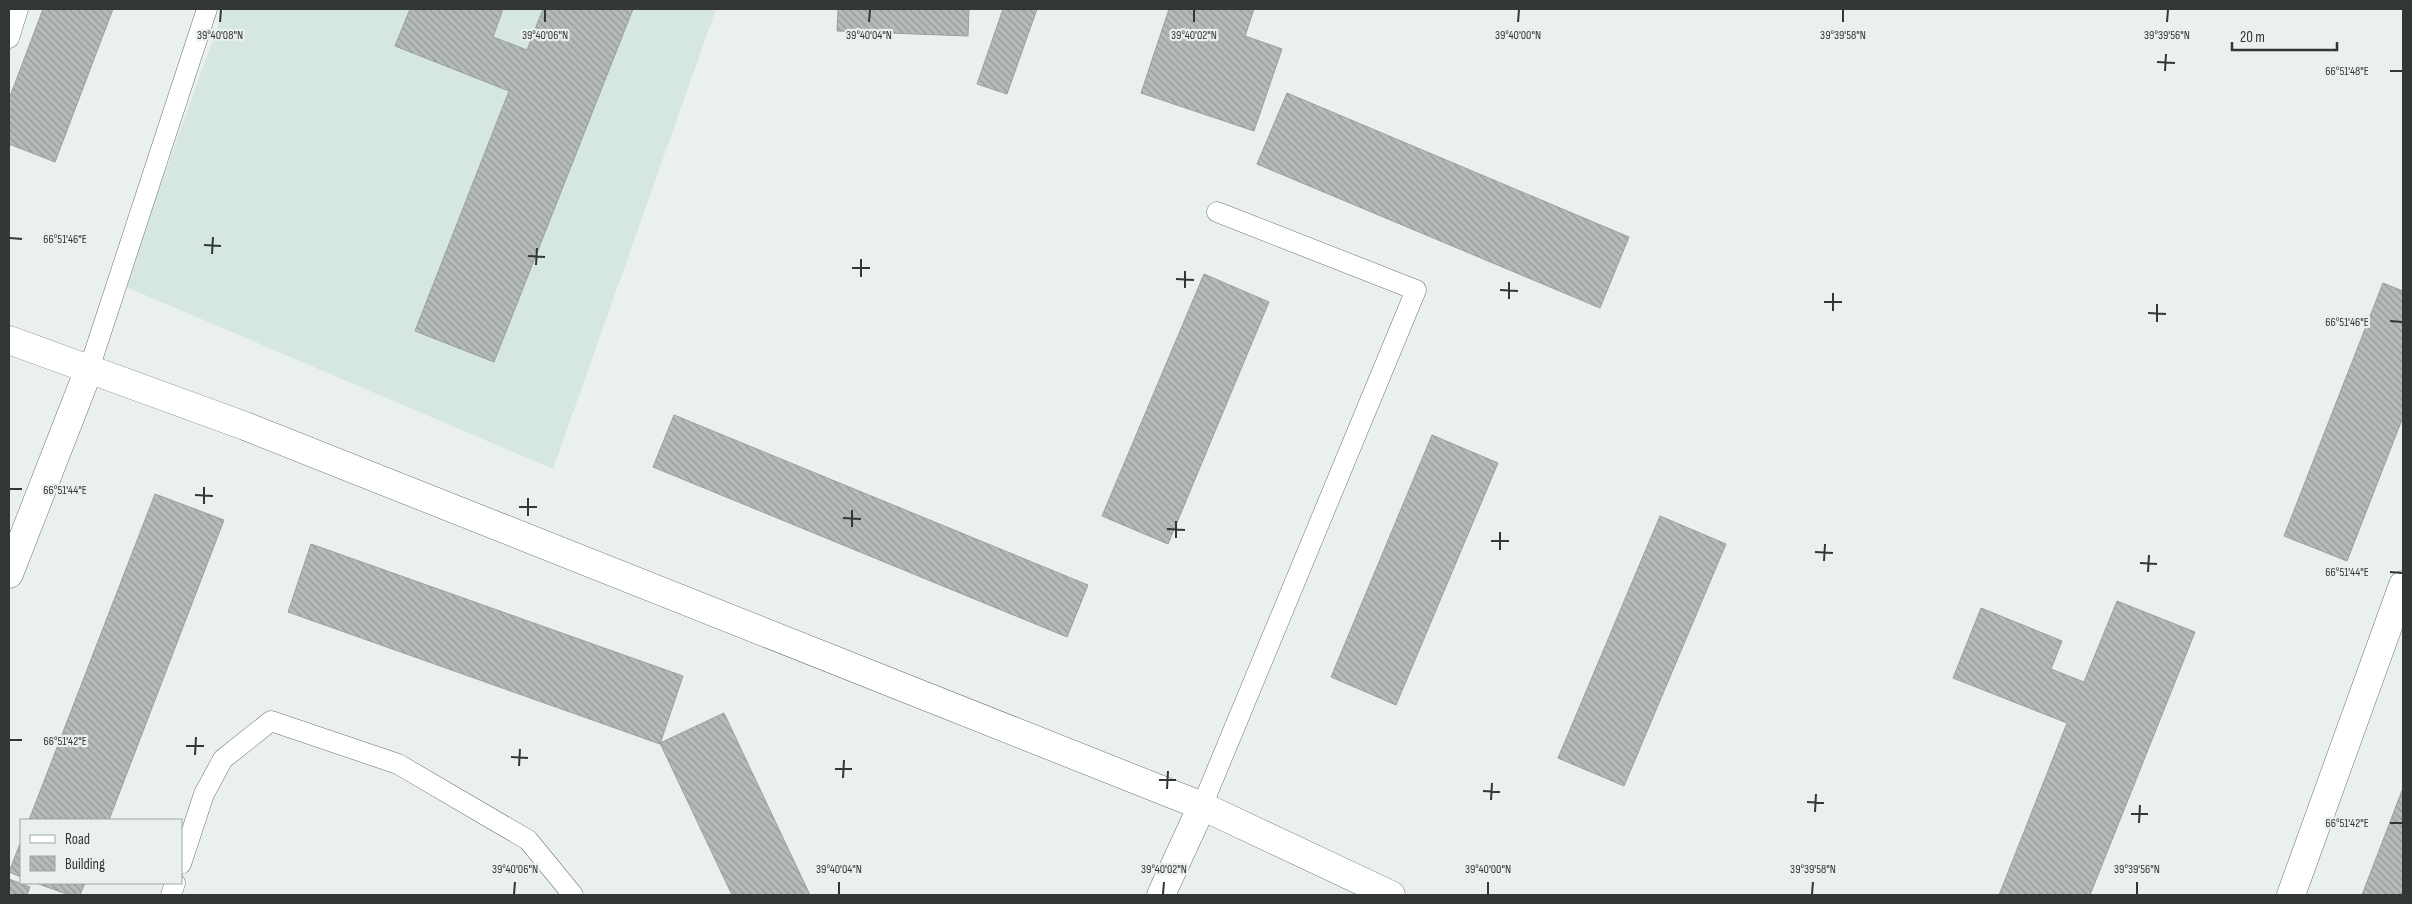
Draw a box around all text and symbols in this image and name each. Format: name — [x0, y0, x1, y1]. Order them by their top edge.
scale bar — [2232, 20, 2337, 52]
text: 39°40'08"N — [197, 28, 243, 43]
text: 39°40'06"N — [522, 28, 568, 43]
text: 39°40'04"N — [846, 28, 892, 43]
text: 39°40'02"N — [1171, 28, 1217, 43]
text: 39°40'00"N — [1495, 28, 1541, 43]
text: 39°39'58"N — [1820, 28, 1866, 43]
text: 39°39'56"N — [2144, 28, 2190, 43]
text: 20 m — [2240, 28, 2265, 47]
text: 66°51'48"E — [2325, 64, 2369, 79]
text: 66°51'46"E — [43, 232, 87, 247]
text: 66°51'46"E — [2325, 315, 2369, 330]
text: 66°51'44"E — [43, 483, 87, 498]
text: 66°51'44"E — [2325, 565, 2369, 580]
text: 66°51'42"E — [43, 734, 87, 749]
text: 66°51'42"E — [2325, 816, 2369, 831]
legend — [20, 819, 182, 884]
text: Road — [65, 830, 90, 849]
text: Building — [65, 855, 105, 874]
text: 39°40'06"N — [492, 862, 538, 877]
text: 39°40'04"N — [816, 862, 862, 877]
text: 39°40'02"N — [1141, 862, 1187, 877]
text: 39°40'00"N — [1465, 862, 1511, 877]
text: 39°39'58"N — [1790, 862, 1836, 877]
text: 39°39'56"N — [2114, 862, 2160, 877]

